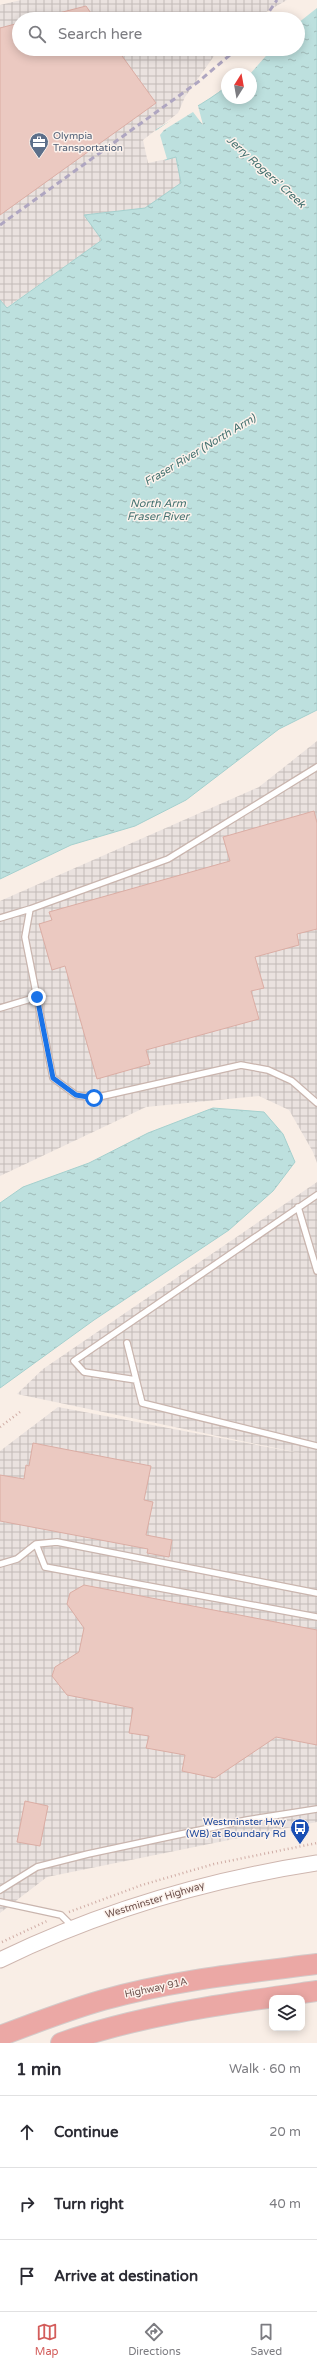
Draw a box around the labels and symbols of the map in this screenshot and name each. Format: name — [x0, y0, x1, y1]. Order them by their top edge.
north arrow — [221, 68, 257, 104]
place label: Olympia Transportation — [53, 130, 123, 154]
office icon: Olympia Transportation — [28, 131, 50, 159]
water label: Jerry Rogers' Creek — [224, 133, 309, 211]
water label: Fraser River (North Arm) — [142, 411, 259, 488]
water label: North Arm Fraser River — [127, 497, 191, 523]
route end — [28, 988, 46, 1006]
route start — [85, 1089, 103, 1107]
place label: Westminster Hwy (WB) at Boundary Rd — [186, 1816, 287, 1840]
bus stop icon: Westminster Hwy (WB) at Boundary Rd — [289, 1817, 311, 1845]
street label: Westminster Highway — [104, 1879, 207, 1921]
street label: Highway 91A — [124, 1976, 188, 2000]

